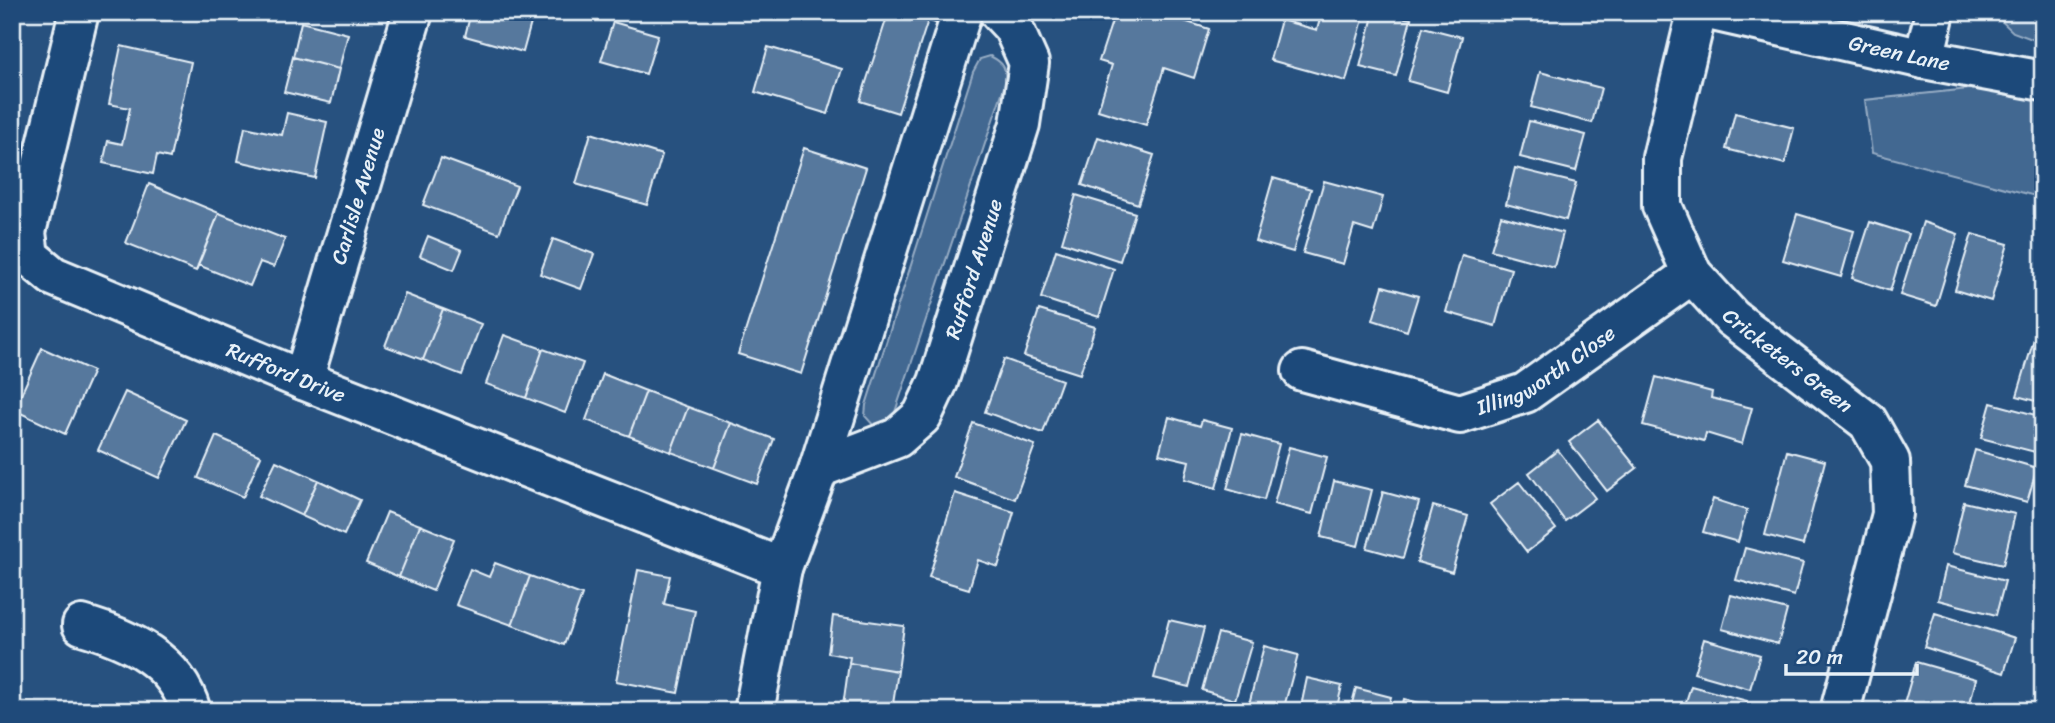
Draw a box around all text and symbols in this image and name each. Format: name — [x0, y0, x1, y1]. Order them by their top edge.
street label: Green Lane — [1845, 24, 1953, 82]
street label: Carlisle Avenue — [320, 123, 396, 269]
street label: Rufford Avenue — [934, 194, 1014, 344]
street label: Cricketers Green — [1712, 299, 1861, 423]
street label: Illingworth Close — [1471, 315, 1624, 427]
street label: Rufford Drive — [220, 331, 352, 414]
scale bar — [1786, 632, 1917, 676]
text: 20 m — [1796, 638, 1843, 676]

